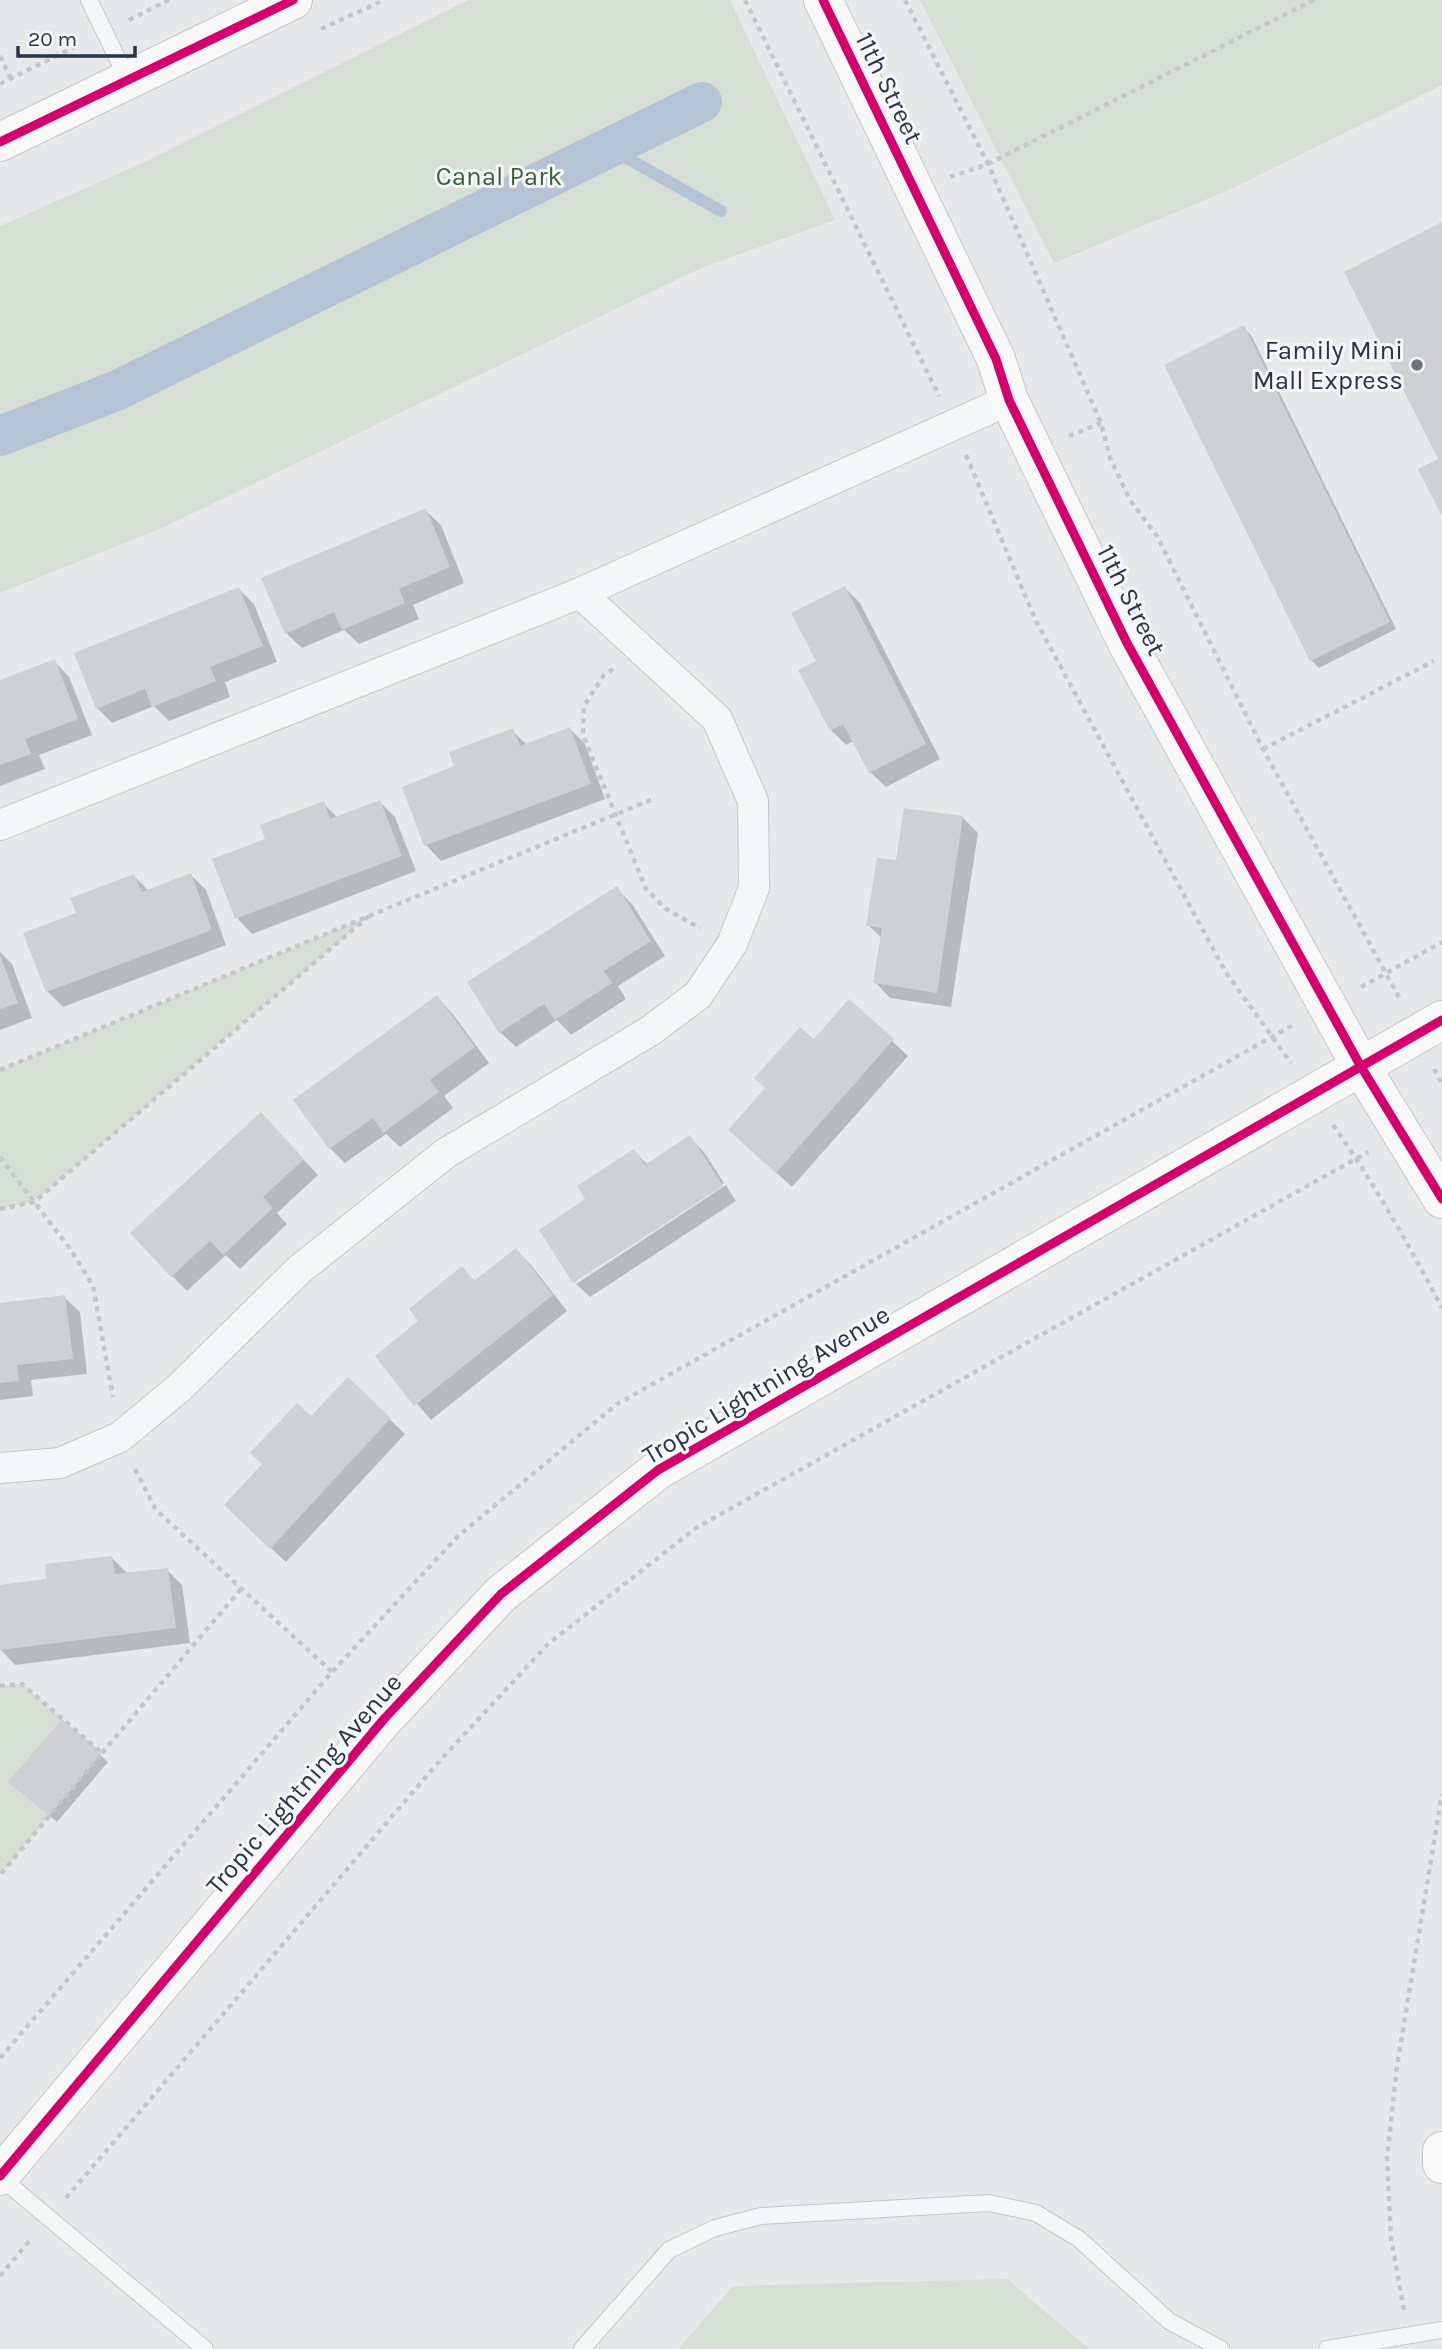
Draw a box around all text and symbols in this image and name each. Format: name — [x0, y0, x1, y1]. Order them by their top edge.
scale bar — [18, 14, 135, 58]
text: 20 m — [28, 27, 77, 51]
street label: 11th Street — [849, 27, 929, 149]
park label: Canal Park — [436, 161, 562, 192]
place label: Family Mini Mall Express — [1253, 335, 1403, 396]
marker: Family Mini Mall Express — [1409, 357, 1425, 373]
street label: 11th Street — [1090, 539, 1172, 661]
street label: Tropic Lightning Avenue — [637, 1299, 895, 1471]
street label: Tropic Lightning Avenue — [200, 1667, 408, 1901]

